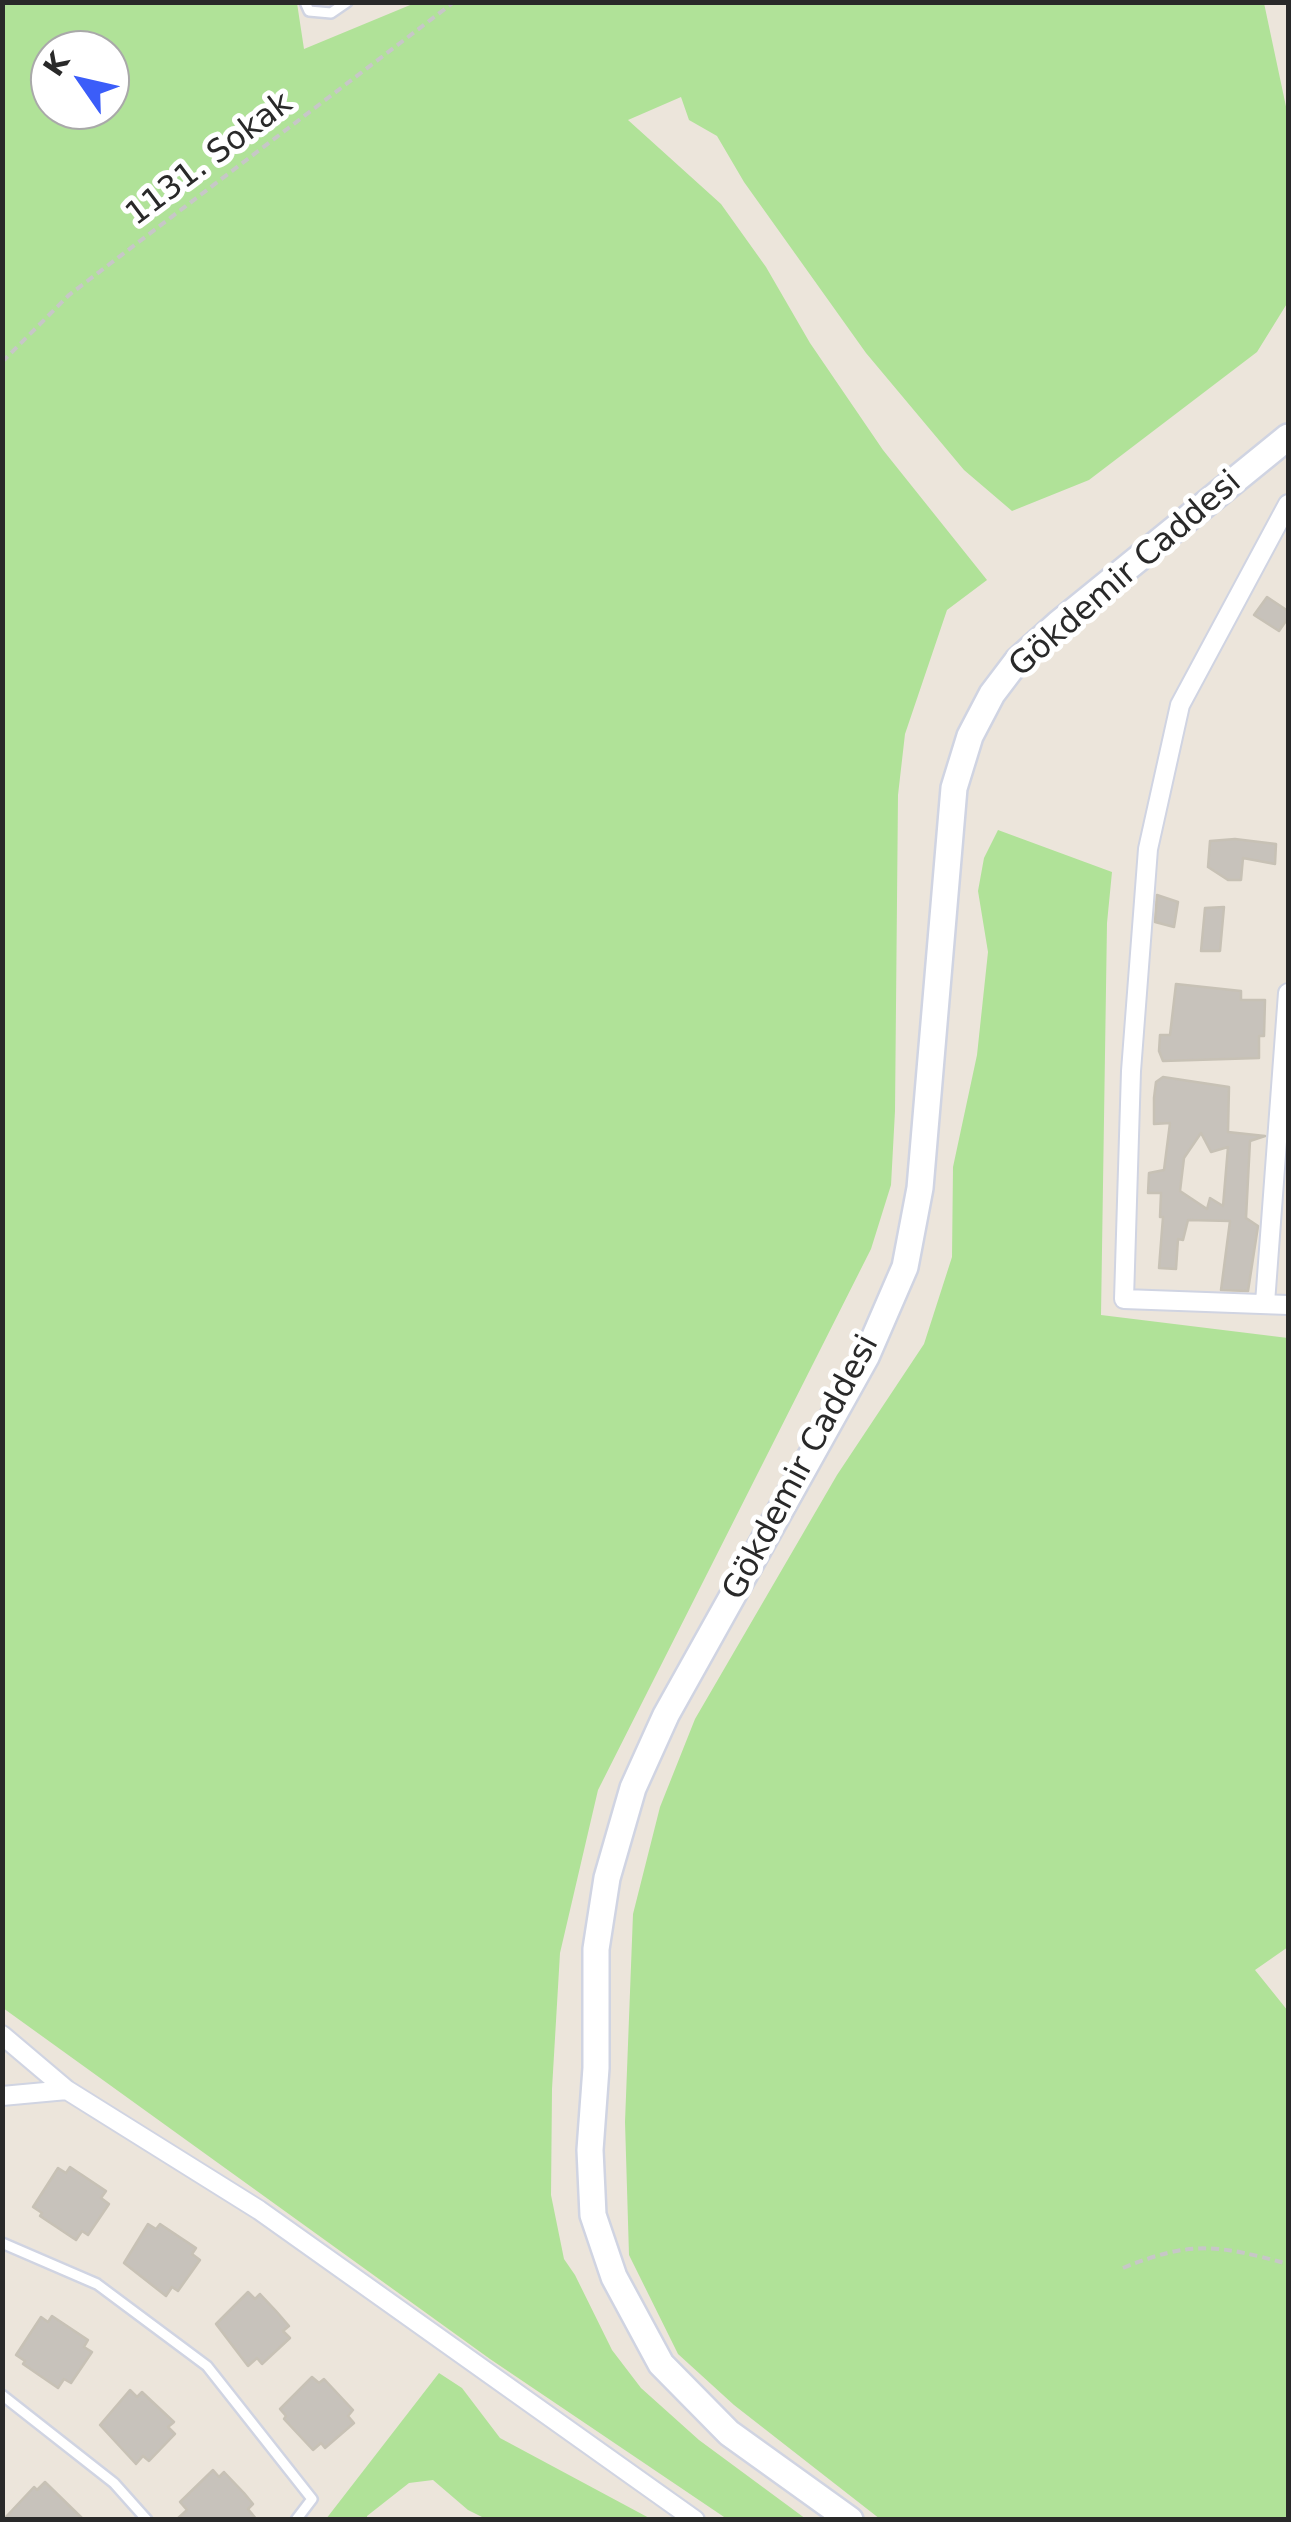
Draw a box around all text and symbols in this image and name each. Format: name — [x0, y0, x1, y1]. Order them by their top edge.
north arrow — [30, 30, 130, 130]
text: K — [37, 46, 76, 82]
street label: 1131. Sokak — [119, 85, 301, 235]
street label: Gökdemir Caddesi — [1002, 464, 1250, 686]
street label: Gökdemir Caddesi — [716, 1329, 888, 1607]

